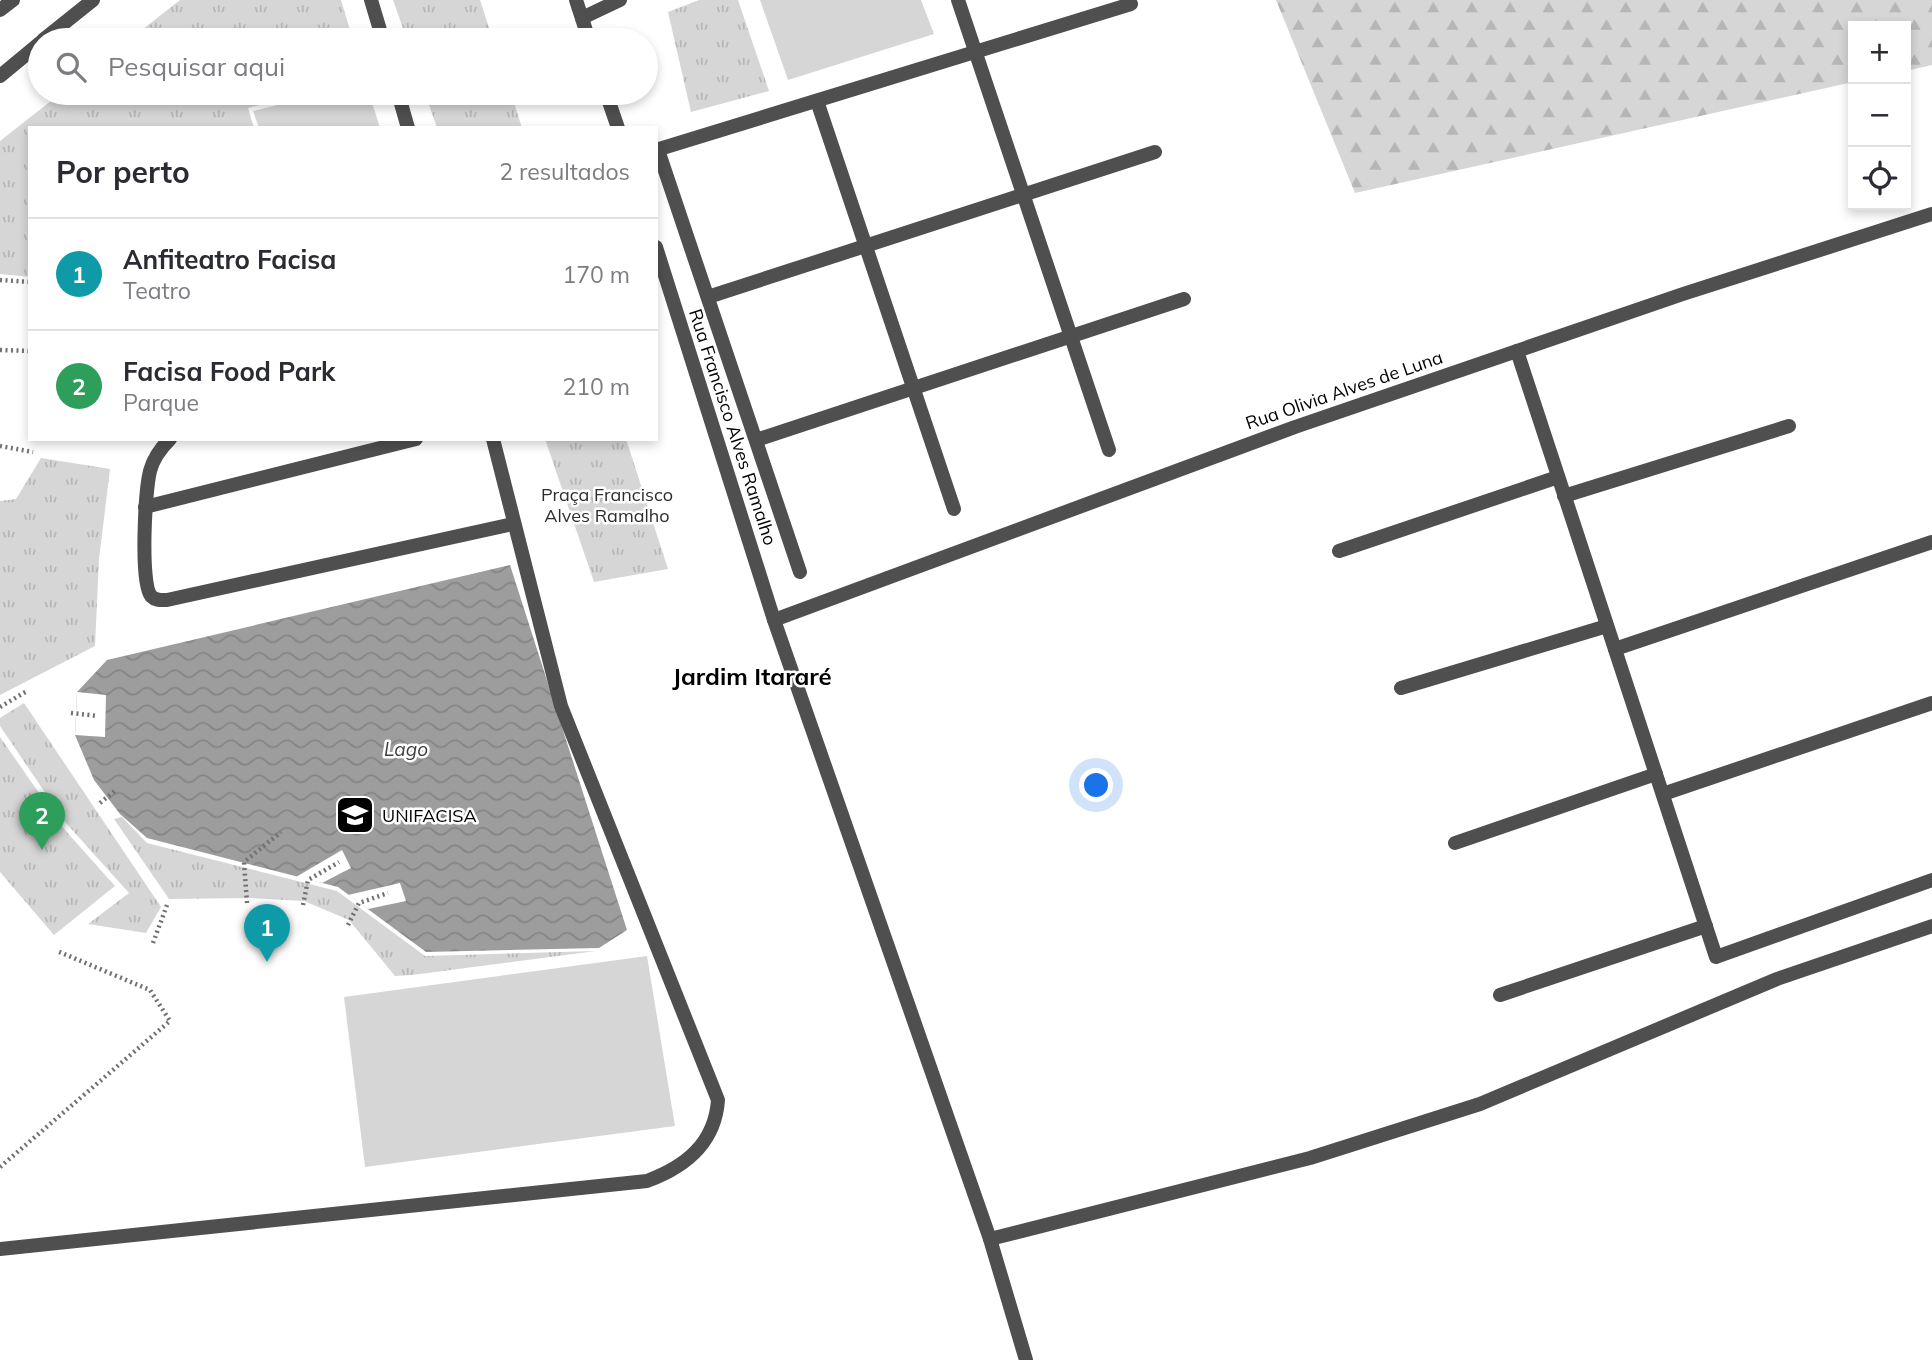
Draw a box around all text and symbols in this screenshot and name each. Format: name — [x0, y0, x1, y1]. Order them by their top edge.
map controls — [1848, 21, 1911, 210]
button: + — [1848, 21, 1911, 84]
search box — [28, 28, 658, 105]
icon: search — [52, 48, 90, 86]
text: Pesquisar aqui — [108, 50, 285, 83]
button: − — [1848, 84, 1911, 147]
button: locate — [1848, 147, 1911, 210]
text: Por perto — [56, 153, 190, 191]
text: 2 resultados — [499, 157, 630, 186]
text: Anfiteatro Facisa — [123, 243, 336, 276]
text: 1 — [72, 260, 86, 289]
text: 170 m — [562, 260, 630, 289]
text: Teatro — [123, 276, 191, 305]
street label: Rua Francisco Alves Ramalho — [684, 306, 782, 548]
street label: Rua Olivia Alves de Luna — [1242, 345, 1446, 435]
text: Facisa Food Park — [123, 355, 335, 388]
text: 2 — [72, 372, 86, 401]
text: 210 m — [562, 372, 630, 401]
text: Parque — [123, 388, 199, 417]
park label: Praça Francisco Alves Ramalho — [541, 483, 673, 527]
district label: Jardim Itararé — [672, 661, 832, 691]
water label: Lago — [384, 737, 428, 761]
your location — [1079, 768, 1113, 802]
pin: 2 — [19, 792, 65, 850]
school or university icon: UNIFACISA — [334, 794, 376, 836]
place label: UNIFACISA — [382, 804, 477, 827]
pin: 1 — [244, 904, 290, 962]

